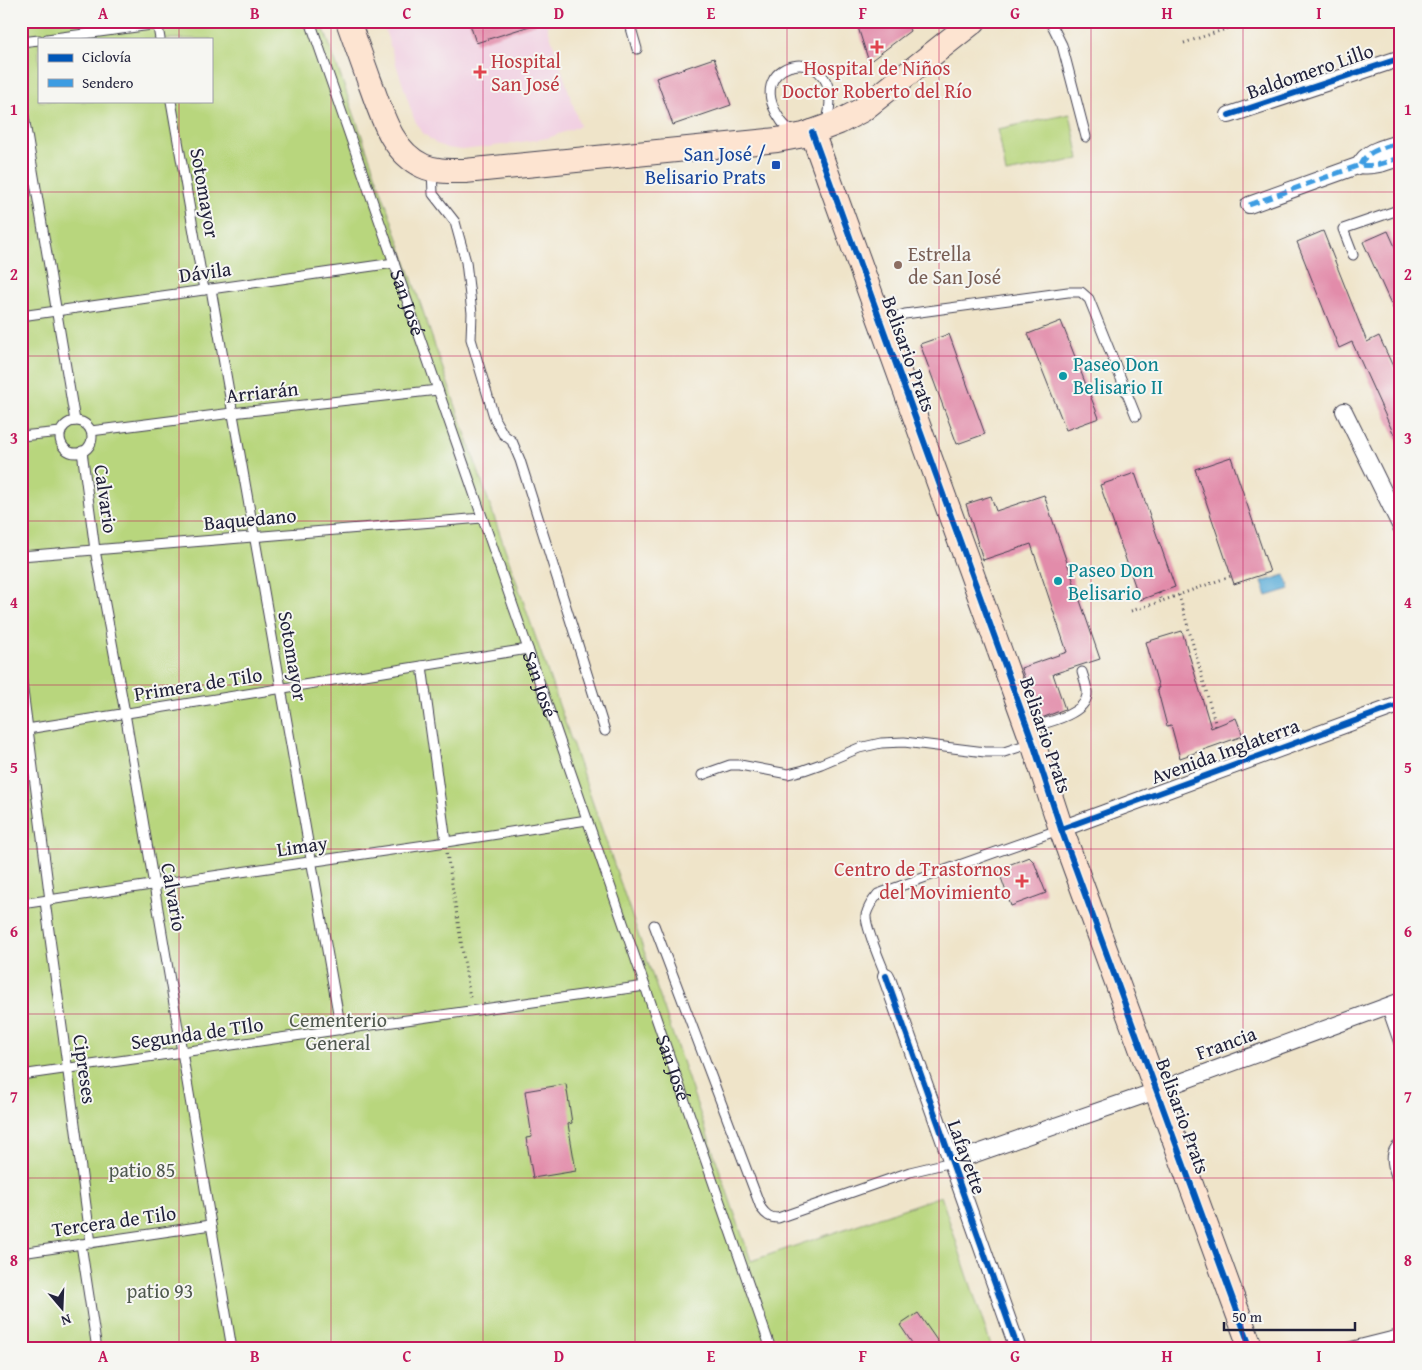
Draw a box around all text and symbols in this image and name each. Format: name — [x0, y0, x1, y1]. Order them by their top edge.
text: A — [98, 1, 109, 25]
text: B — [250, 1, 260, 25]
text: C — [402, 1, 412, 25]
text: D — [554, 1, 564, 25]
text: E — [707, 1, 716, 25]
text: F — [859, 1, 867, 25]
text: G — [1010, 1, 1020, 25]
text: H — [1161, 1, 1173, 25]
text: I — [1316, 1, 1322, 25]
street label: Baldomero Lillo — [1243, 35, 1377, 106]
legend — [38, 38, 212, 102]
marker: Hospital de Niños Doctor Roberto del Río — [870, 40, 884, 54]
text: Ciclovía — [82, 46, 131, 67]
place label: Hospital San José — [491, 46, 561, 98]
place label: Hospital de Niños Doctor Roberto del Río — [782, 53, 972, 105]
marker: Hospital San José — [473, 65, 487, 79]
text: Sendero — [82, 72, 134, 93]
text: 1 — [10, 97, 18, 121]
text: 1 — [1404, 97, 1412, 121]
place label: San José / Belisario Prats — [645, 139, 766, 191]
street label: Sotomayor — [183, 146, 228, 240]
marker: San José / Belisario Prats — [770, 159, 782, 171]
place label: Estrella de San José — [908, 239, 1001, 291]
street label: Dávila — [177, 253, 233, 289]
marker: Estrella de San José — [892, 259, 904, 271]
text: 2 — [10, 262, 18, 286]
text: 2 — [1404, 262, 1412, 286]
street label: San José — [383, 265, 433, 340]
street label: Belisario Prats — [875, 292, 944, 416]
place label: Paseo Don Belisario II — [1073, 349, 1163, 401]
marker: Paseo Don Belisario II — [1057, 370, 1069, 382]
street label: Arriarán — [224, 373, 300, 410]
text: 3 — [10, 426, 18, 450]
text: 3 — [1404, 426, 1412, 450]
street label: Calvario — [87, 463, 126, 535]
street label: Baquedano — [202, 500, 298, 537]
place label: Paseo Don Belisario — [1068, 555, 1154, 607]
marker: Paseo Don Belisario — [1052, 575, 1064, 587]
text: 4 — [10, 590, 18, 614]
text: 4 — [1404, 590, 1412, 614]
street label: Sotomayor — [271, 609, 316, 703]
street label: San José — [516, 647, 566, 721]
street label: Primera de Tilo — [132, 659, 264, 708]
street label: Belisario Prats — [1013, 673, 1080, 797]
street label: Avenida Inglaterra — [1147, 710, 1304, 791]
text: 5 — [10, 755, 18, 779]
text: 5 — [1404, 755, 1412, 779]
street label: Limay — [275, 828, 329, 863]
place label: Centro de Trastornos del Movimiento — [834, 854, 1011, 906]
street label: Calvario — [154, 860, 195, 933]
marker: Centro de Trastornos del Movimiento — [1015, 874, 1029, 888]
text: 6 — [10, 919, 18, 943]
text: 6 — [1404, 919, 1412, 943]
park label: Cementerio General — [289, 1005, 387, 1057]
street label: Segunda de TIlo — [129, 1009, 265, 1056]
street label: Francia — [1192, 1018, 1261, 1067]
street label: San José — [649, 1030, 699, 1105]
street label: Cipreses — [66, 1032, 105, 1106]
street label: Belisario Prats — [1149, 1054, 1218, 1178]
text: 7 — [10, 1084, 18, 1108]
text: 7 — [1404, 1084, 1412, 1108]
street label: Lafayette — [941, 1115, 994, 1198]
park label: patio 85 — [109, 1155, 175, 1184]
street label: Tercera de Tilo — [50, 1197, 178, 1244]
text: 8 — [10, 1248, 18, 1272]
text: 8 — [1404, 1248, 1412, 1272]
park label: patio 93 — [127, 1276, 193, 1305]
north arrow — [38, 1282, 88, 1332]
scale bar — [1224, 1300, 1356, 1332]
text: 50 m — [1232, 1306, 1263, 1327]
text: N — [58, 1309, 74, 1331]
text: A — [98, 1344, 109, 1368]
text: B — [250, 1344, 260, 1368]
text: C — [402, 1344, 412, 1368]
text: D — [554, 1344, 564, 1368]
text: E — [707, 1344, 716, 1368]
text: F — [859, 1344, 867, 1368]
text: G — [1010, 1344, 1020, 1368]
text: H — [1161, 1344, 1173, 1368]
text: I — [1316, 1344, 1322, 1368]

